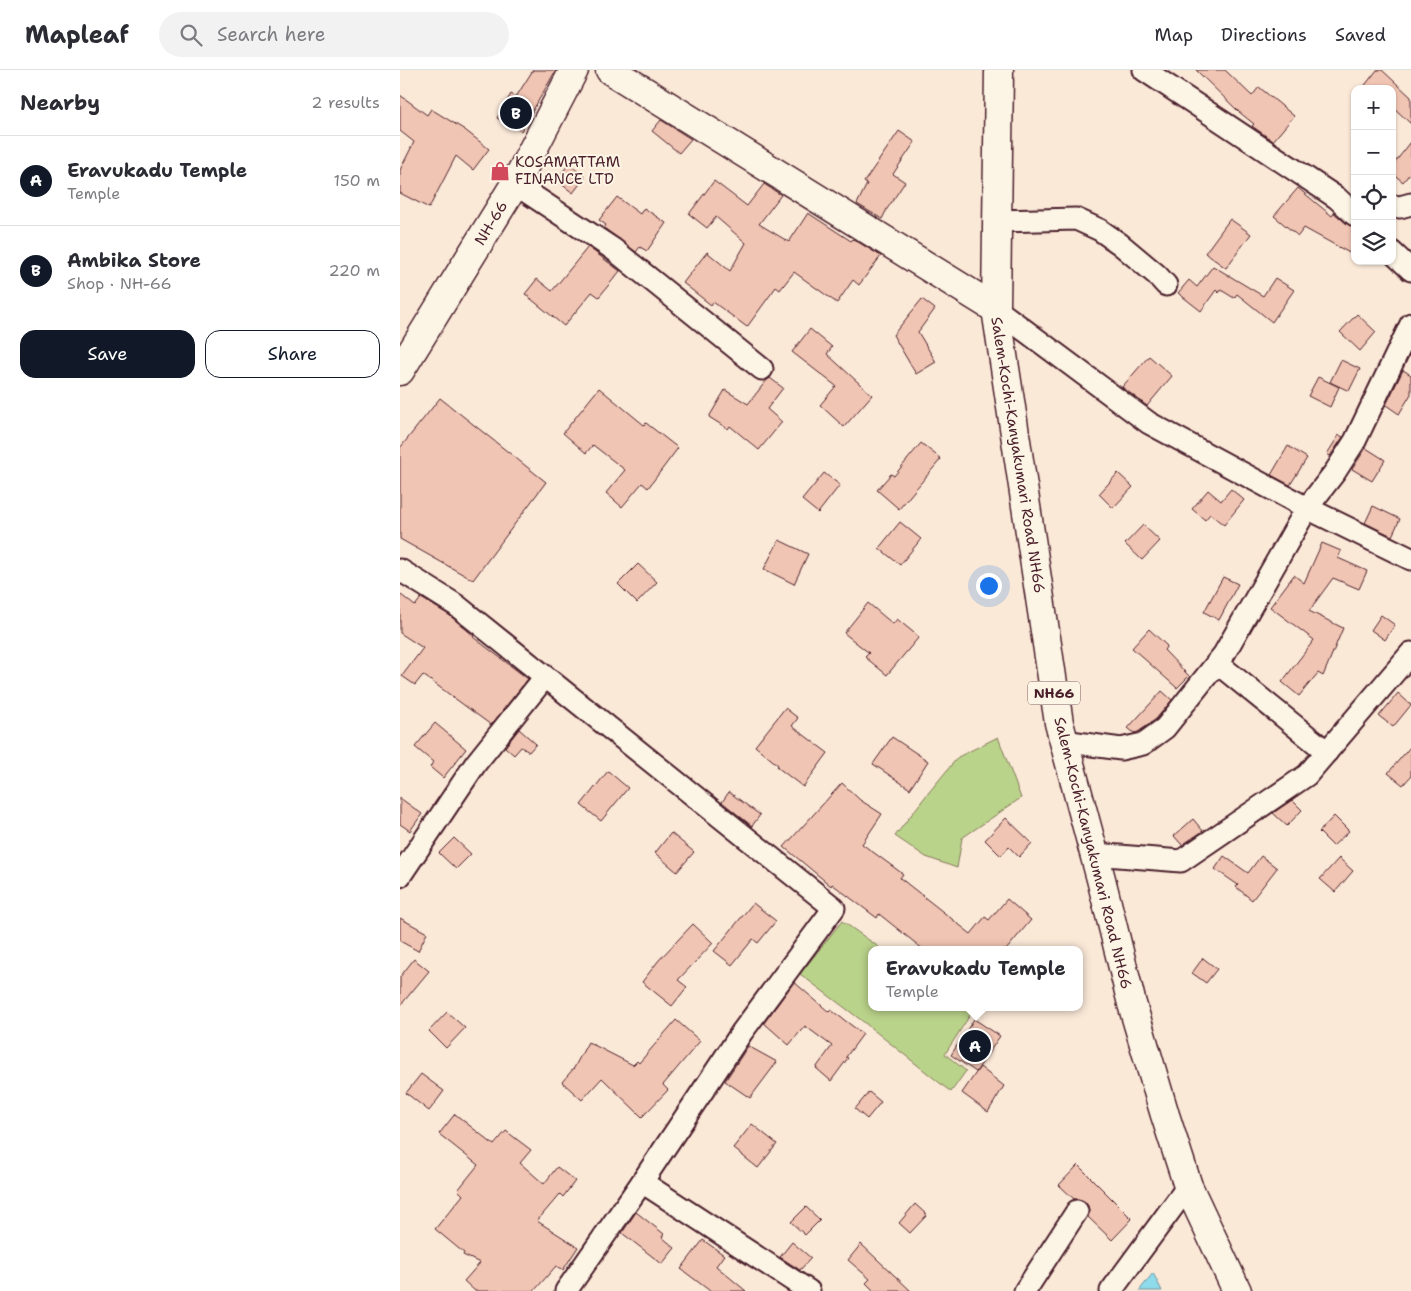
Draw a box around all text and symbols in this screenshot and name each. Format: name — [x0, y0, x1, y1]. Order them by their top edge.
search box — [159, 12, 509, 57]
text: Mapleaf — [25, 19, 129, 51]
icon: search — [177, 21, 205, 49]
text: Search here — [217, 22, 325, 47]
text: Map — [1155, 23, 1193, 47]
text: Directions — [1221, 23, 1307, 47]
text: Saved — [1335, 23, 1386, 47]
map controls — [1351, 85, 1396, 265]
button: + — [1351, 85, 1396, 130]
text: Nearby — [20, 89, 100, 117]
text: 2 results — [311, 92, 380, 113]
pin: B — [500, 94, 532, 132]
button: − — [1351, 130, 1396, 175]
place label: KOSAMATTAM FINANCE LTD — [515, 152, 620, 189]
text: Eravukadu Temple — [67, 158, 247, 183]
shop icon: KOSAMATTAM FINANCE LTD — [489, 160, 511, 182]
text: A — [30, 170, 42, 191]
text: 150 m — [333, 170, 380, 191]
button: locate — [1351, 175, 1396, 220]
text: Temple — [67, 183, 120, 204]
street label: NH-66 — [470, 197, 512, 249]
button: layers — [1351, 220, 1396, 265]
text: Ambika Store — [67, 248, 201, 273]
text: B — [31, 260, 41, 281]
text: 220 m — [328, 260, 380, 281]
text: Shop · NH-66 — [67, 273, 172, 294]
street label: Salem-Kochi-Kanyakumari Road NH66 — [986, 315, 1050, 595]
button: Save — [20, 330, 195, 378]
button: Share — [205, 330, 380, 378]
your location — [976, 573, 1002, 599]
road number: NH66 — [1028, 682, 1080, 704]
street label: Salem-Kochi-Kanyakumari Road NH66 — [1049, 715, 1137, 991]
popup — [868, 946, 1083, 1011]
text: Eravukadu Temple — [885, 956, 1066, 981]
text: Temple — [885, 981, 939, 1002]
pin: A — [959, 1027, 991, 1065]

